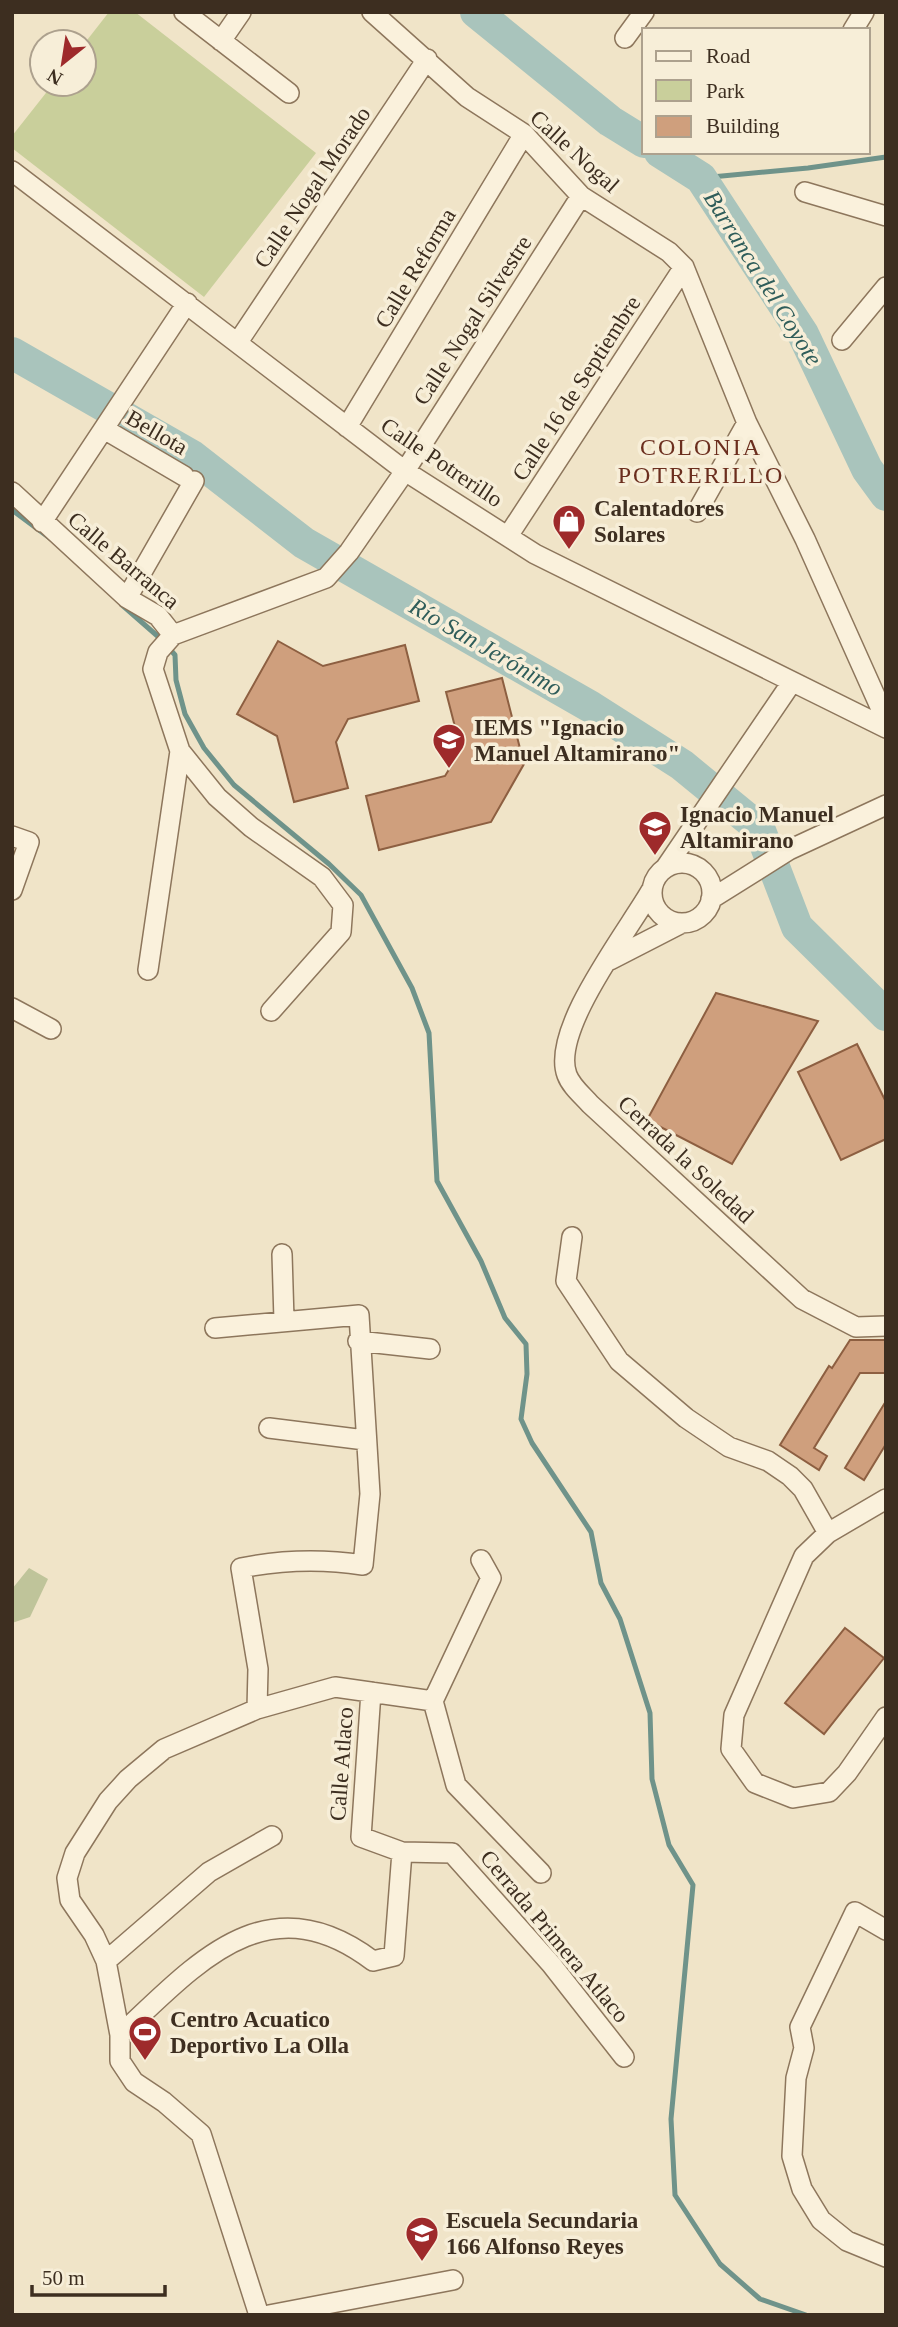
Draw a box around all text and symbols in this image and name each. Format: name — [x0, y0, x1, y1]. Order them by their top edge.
north arrow — [28, 28, 98, 98]
legend — [642, 28, 870, 154]
text: Road — [706, 44, 751, 68]
text: N — [43, 65, 66, 90]
text: Park — [706, 79, 745, 103]
street label: Calle Nogal Morado — [249, 102, 376, 273]
street label: Calle Nogal — [525, 105, 624, 198]
text: Building — [706, 114, 780, 138]
water label: Barranca del Coyote — [699, 186, 828, 371]
street label: Calle Reforma — [370, 204, 461, 332]
street label: Calle Nogal Silvestre — [408, 231, 536, 410]
street label: Calle 16 de Septiembre — [507, 291, 646, 485]
street label: Bellota — [122, 405, 192, 460]
street label: Calle Potrerillo — [376, 413, 507, 512]
district label: COLONIA POTRERILLO — [618, 434, 784, 488]
place label: Calentadores Solares — [594, 496, 724, 547]
shop icon: Calentadores Solares — [550, 502, 588, 551]
street label: Calle Barranca — [63, 507, 184, 614]
water label: Río San Jerónimo — [404, 592, 567, 701]
place label: IEMS "Ignacio Manuel Altamirano" — [474, 715, 680, 766]
school or university icon: IEMS "Ignacio Manuel Altamirano" — [430, 721, 468, 770]
place label: Ignacio Manuel Altamirano — [680, 802, 834, 853]
school or university icon: Ignacio Manuel Altamirano — [636, 808, 674, 857]
street label: Cerrada la Soledad — [613, 1091, 759, 1229]
street label: Calle Atlaco — [325, 1706, 358, 1822]
street label: Cerrada Primera Atlaco — [475, 1845, 634, 2028]
place label: Centro Acuatico Deportivo La Olla — [170, 2007, 349, 2058]
sports icon: Centro Acuatico Deportivo La Olla — [126, 2013, 164, 2062]
place label: Escuela Secundaria 166 Alfonso Reyes — [446, 2208, 639, 2259]
school or university icon: Escuela Secundaria 166 Alfonso Reyes — [403, 2214, 441, 2263]
scale bar — [32, 2254, 164, 2298]
text: 50 m — [42, 2266, 85, 2290]

